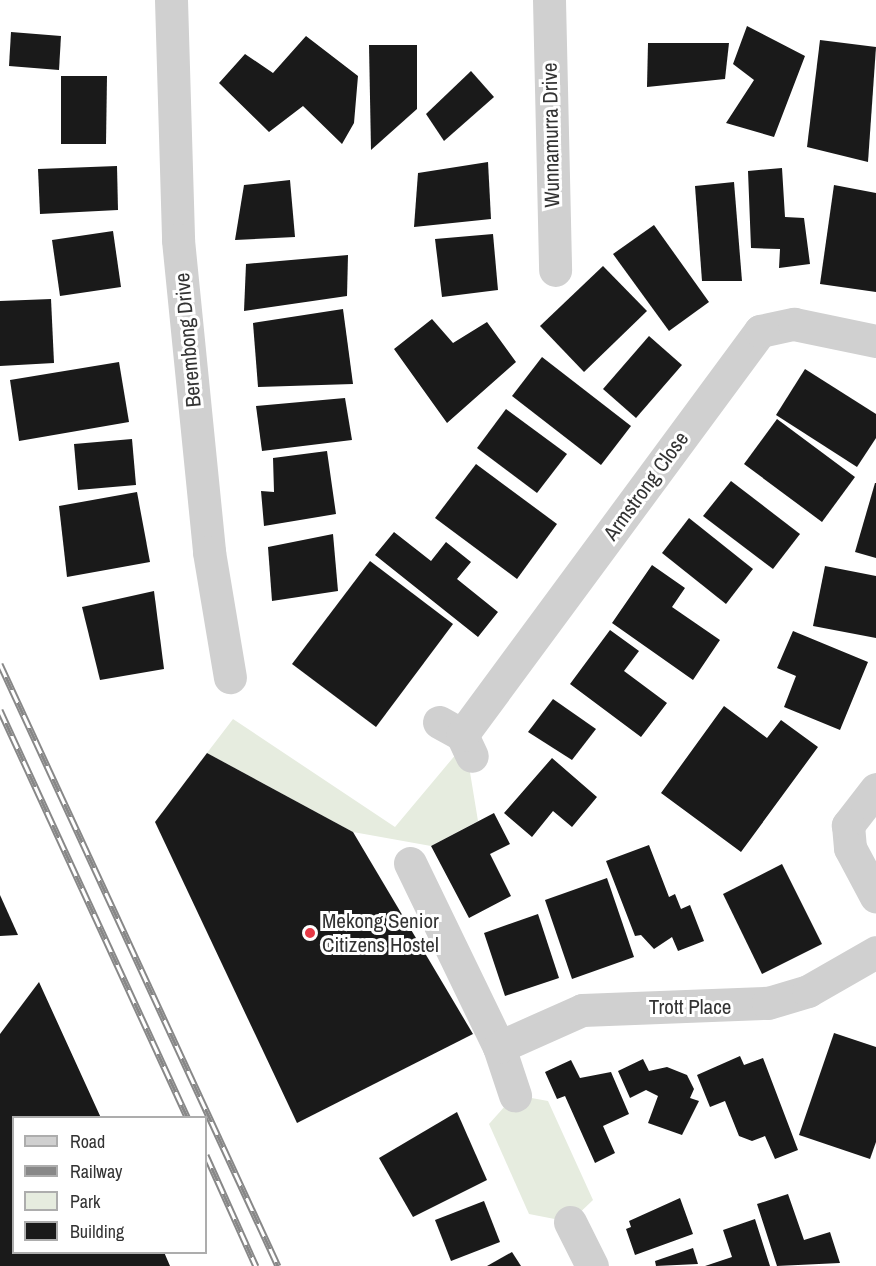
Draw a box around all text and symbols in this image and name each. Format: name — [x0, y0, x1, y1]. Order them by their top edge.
street label: Wunnamurra Drive — [537, 62, 565, 208]
street label: Berembong Drive — [170, 272, 206, 408]
street label: Armstrong Close — [598, 427, 694, 545]
place label: Mekong Senior Citizens Hostel — [322, 908, 439, 958]
marker: Mekong Senior Citizens Hostel — [303, 926, 317, 940]
street label: Trott Place — [649, 994, 731, 1020]
legend — [12, 1116, 207, 1254]
text: Road — [70, 1129, 105, 1154]
text: Railway — [70, 1159, 123, 1184]
text: Park — [70, 1189, 100, 1214]
text: Building — [70, 1219, 124, 1244]

